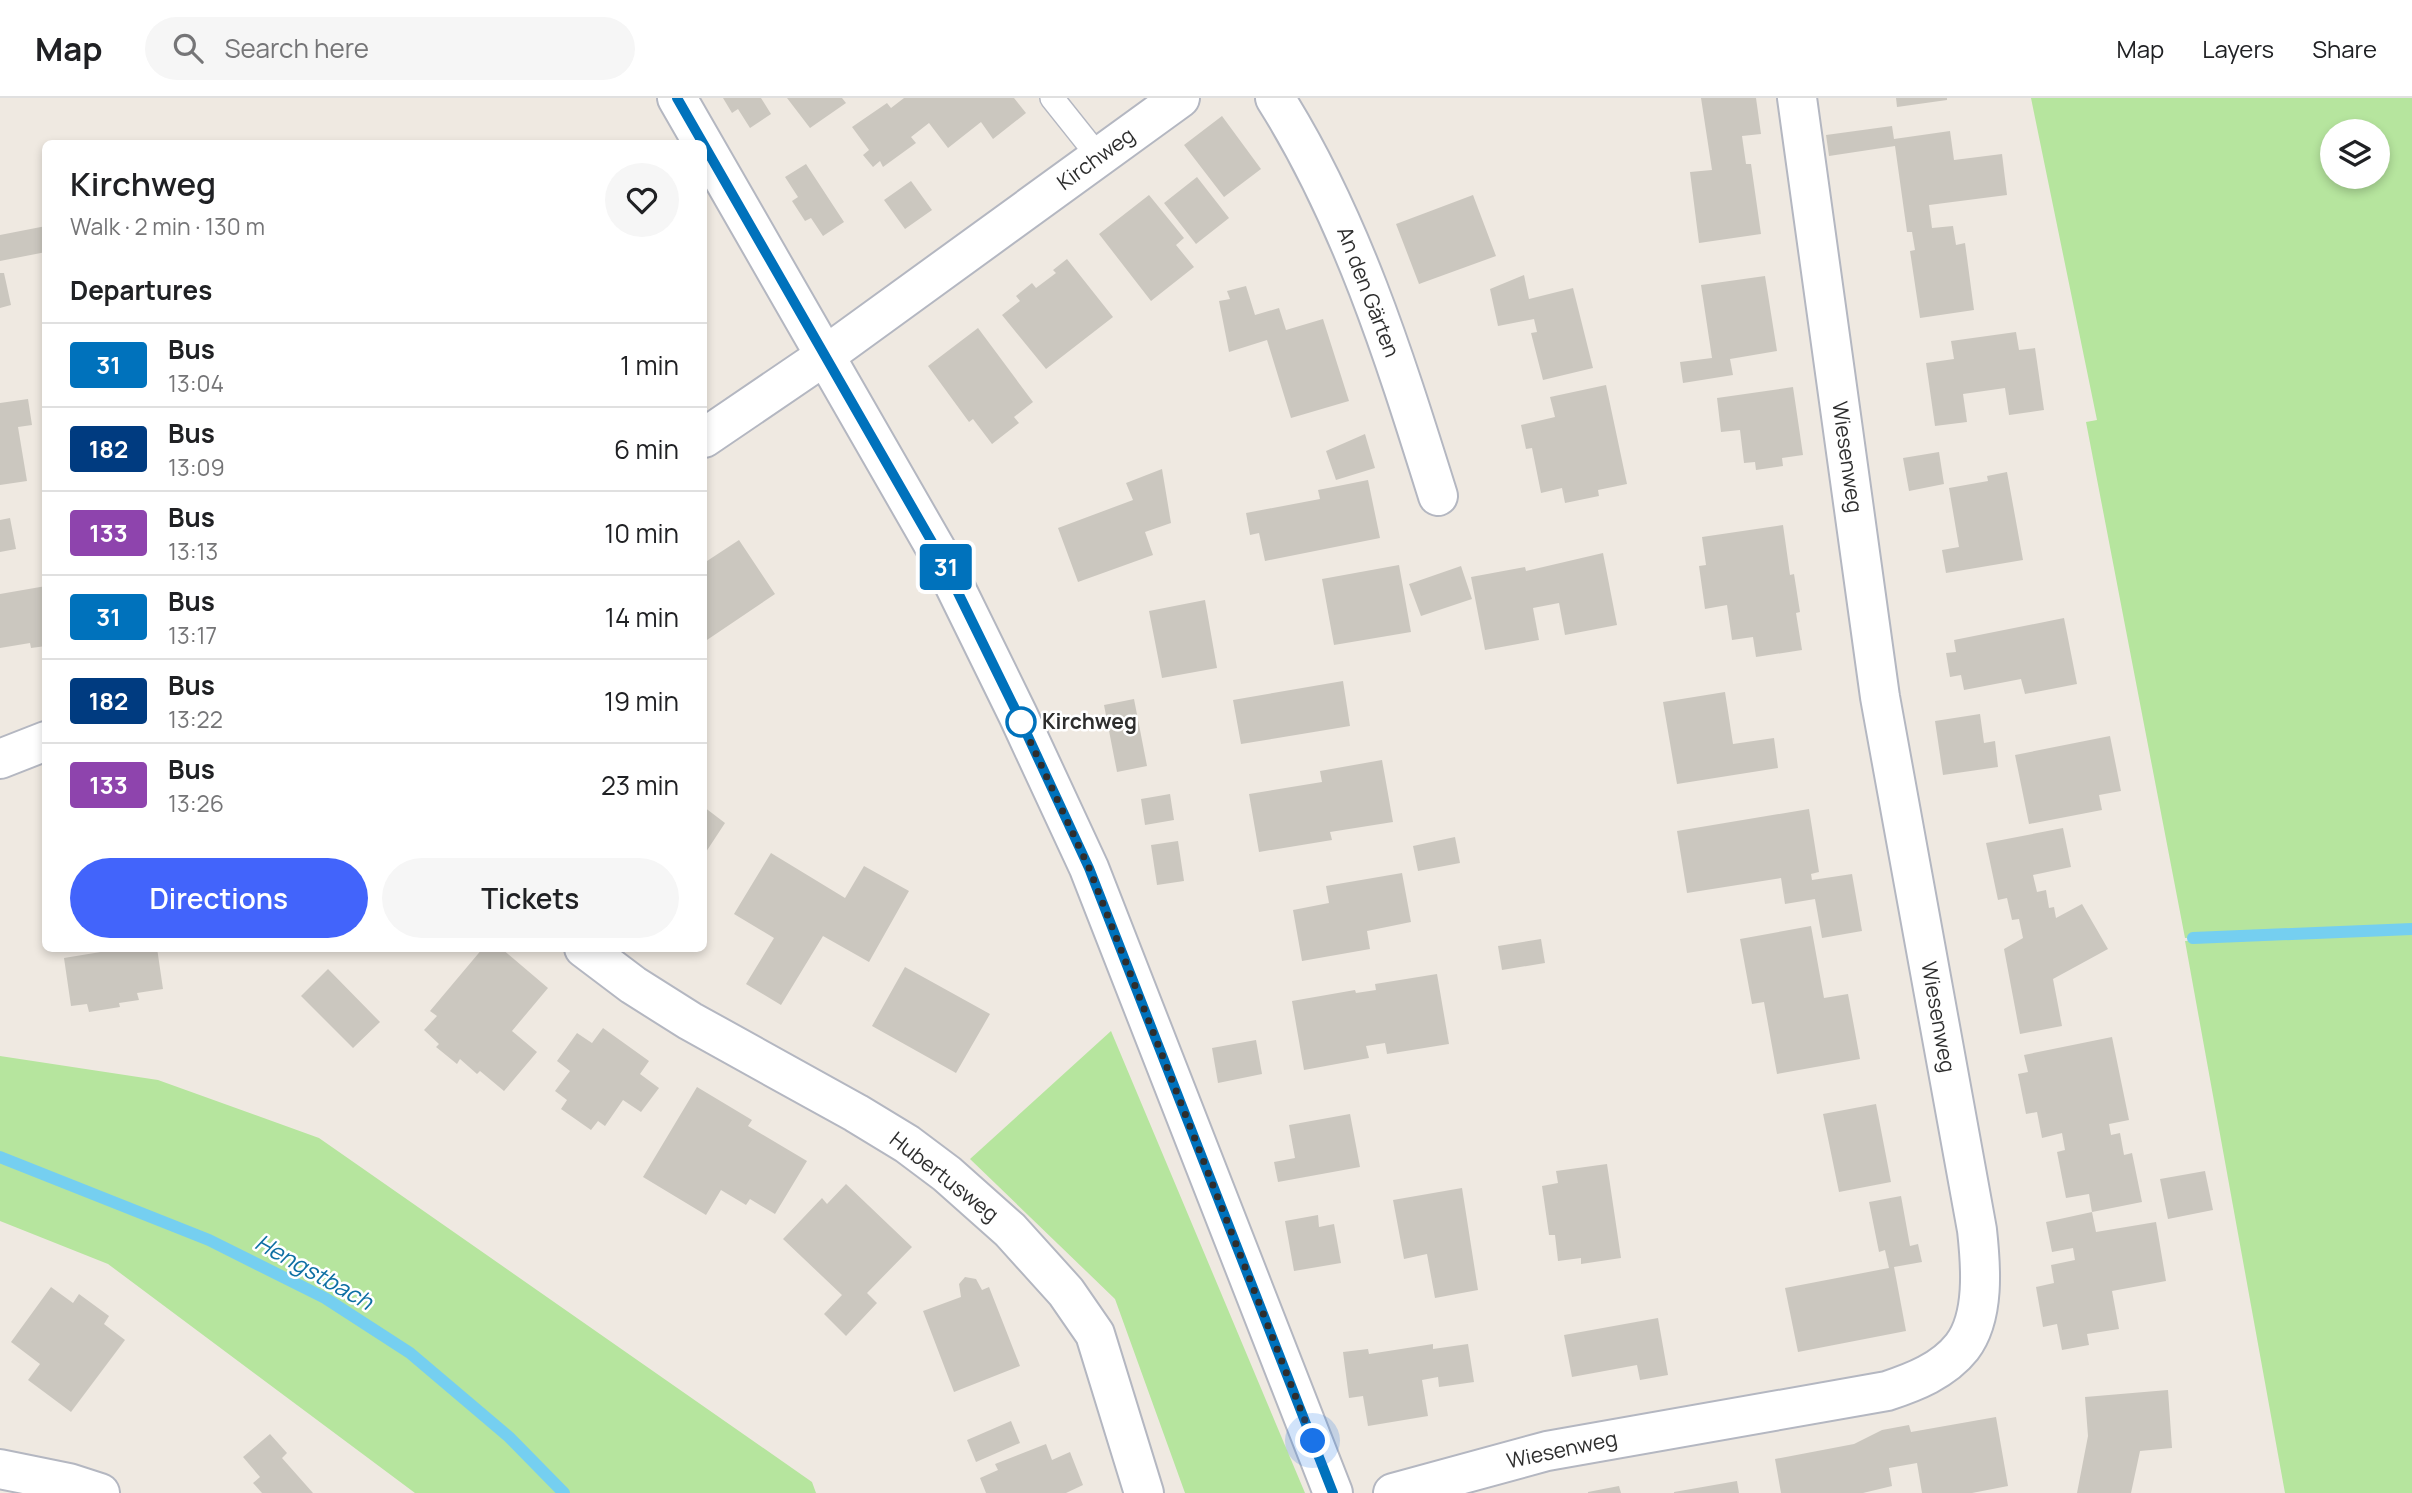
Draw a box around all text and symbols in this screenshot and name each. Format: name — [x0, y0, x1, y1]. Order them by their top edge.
search box — [145, 17, 635, 80]
text: Map — [35, 26, 103, 71]
icon: search — [169, 29, 207, 67]
text: Search here — [225, 30, 369, 66]
text: Map — [2117, 32, 2164, 65]
text: Layers — [2202, 32, 2274, 65]
text: Share — [2312, 32, 2377, 65]
map controls — [2320, 119, 2390, 189]
button: layers — [2320, 119, 2390, 189]
street label: Kirchweg — [1051, 121, 1140, 196]
text: Kirchweg — [70, 161, 216, 206]
button: heart — [605, 163, 679, 237]
text: Walk · 2 min · 130 m — [70, 210, 265, 242]
street label: An den Gärten — [1331, 222, 1407, 361]
text: Departures — [70, 272, 212, 308]
text: Bus — [168, 331, 215, 367]
text: 1 min — [620, 347, 679, 383]
text: 31 — [96, 348, 121, 381]
text: 13:04 — [168, 367, 224, 399]
street label: Wiesenweg — [1826, 399, 1870, 514]
text: Bus — [168, 415, 215, 451]
text: 6 min — [614, 431, 679, 467]
text: 182 — [89, 432, 128, 465]
text: 13:09 — [168, 451, 225, 483]
text: Bus — [168, 499, 215, 535]
text: 10 min — [604, 515, 679, 551]
text: 133 — [89, 516, 128, 549]
text: 13:13 — [168, 535, 218, 567]
line badge: 31 — [914, 544, 978, 590]
text: 31 — [934, 550, 958, 583]
text: Bus — [168, 583, 215, 619]
text: 14 min — [605, 599, 679, 635]
text: 31 — [96, 600, 121, 633]
text: 13:17 — [168, 619, 217, 651]
text: Bus — [168, 667, 215, 703]
text: 19 min — [604, 683, 679, 719]
text: 182 — [89, 684, 128, 717]
text: 13:22 — [168, 703, 223, 735]
marker: Kirchweg — [1006, 707, 1036, 737]
place label: Kirchweg — [1042, 707, 1137, 735]
text: Bus — [168, 751, 215, 787]
text: 23 min — [601, 767, 679, 803]
text: 133 — [89, 768, 128, 801]
text: 13:26 — [168, 787, 224, 819]
button: Directions — [70, 858, 368, 938]
button: Tickets — [382, 858, 679, 938]
street label: Wiesenweg — [1915, 959, 1963, 1075]
street label: Hubertusweg — [884, 1125, 1005, 1228]
water label: Hengstbach — [250, 1226, 380, 1317]
your location — [1295, 1423, 1330, 1458]
street label: Wiesenweg — [1504, 1424, 1620, 1474]

